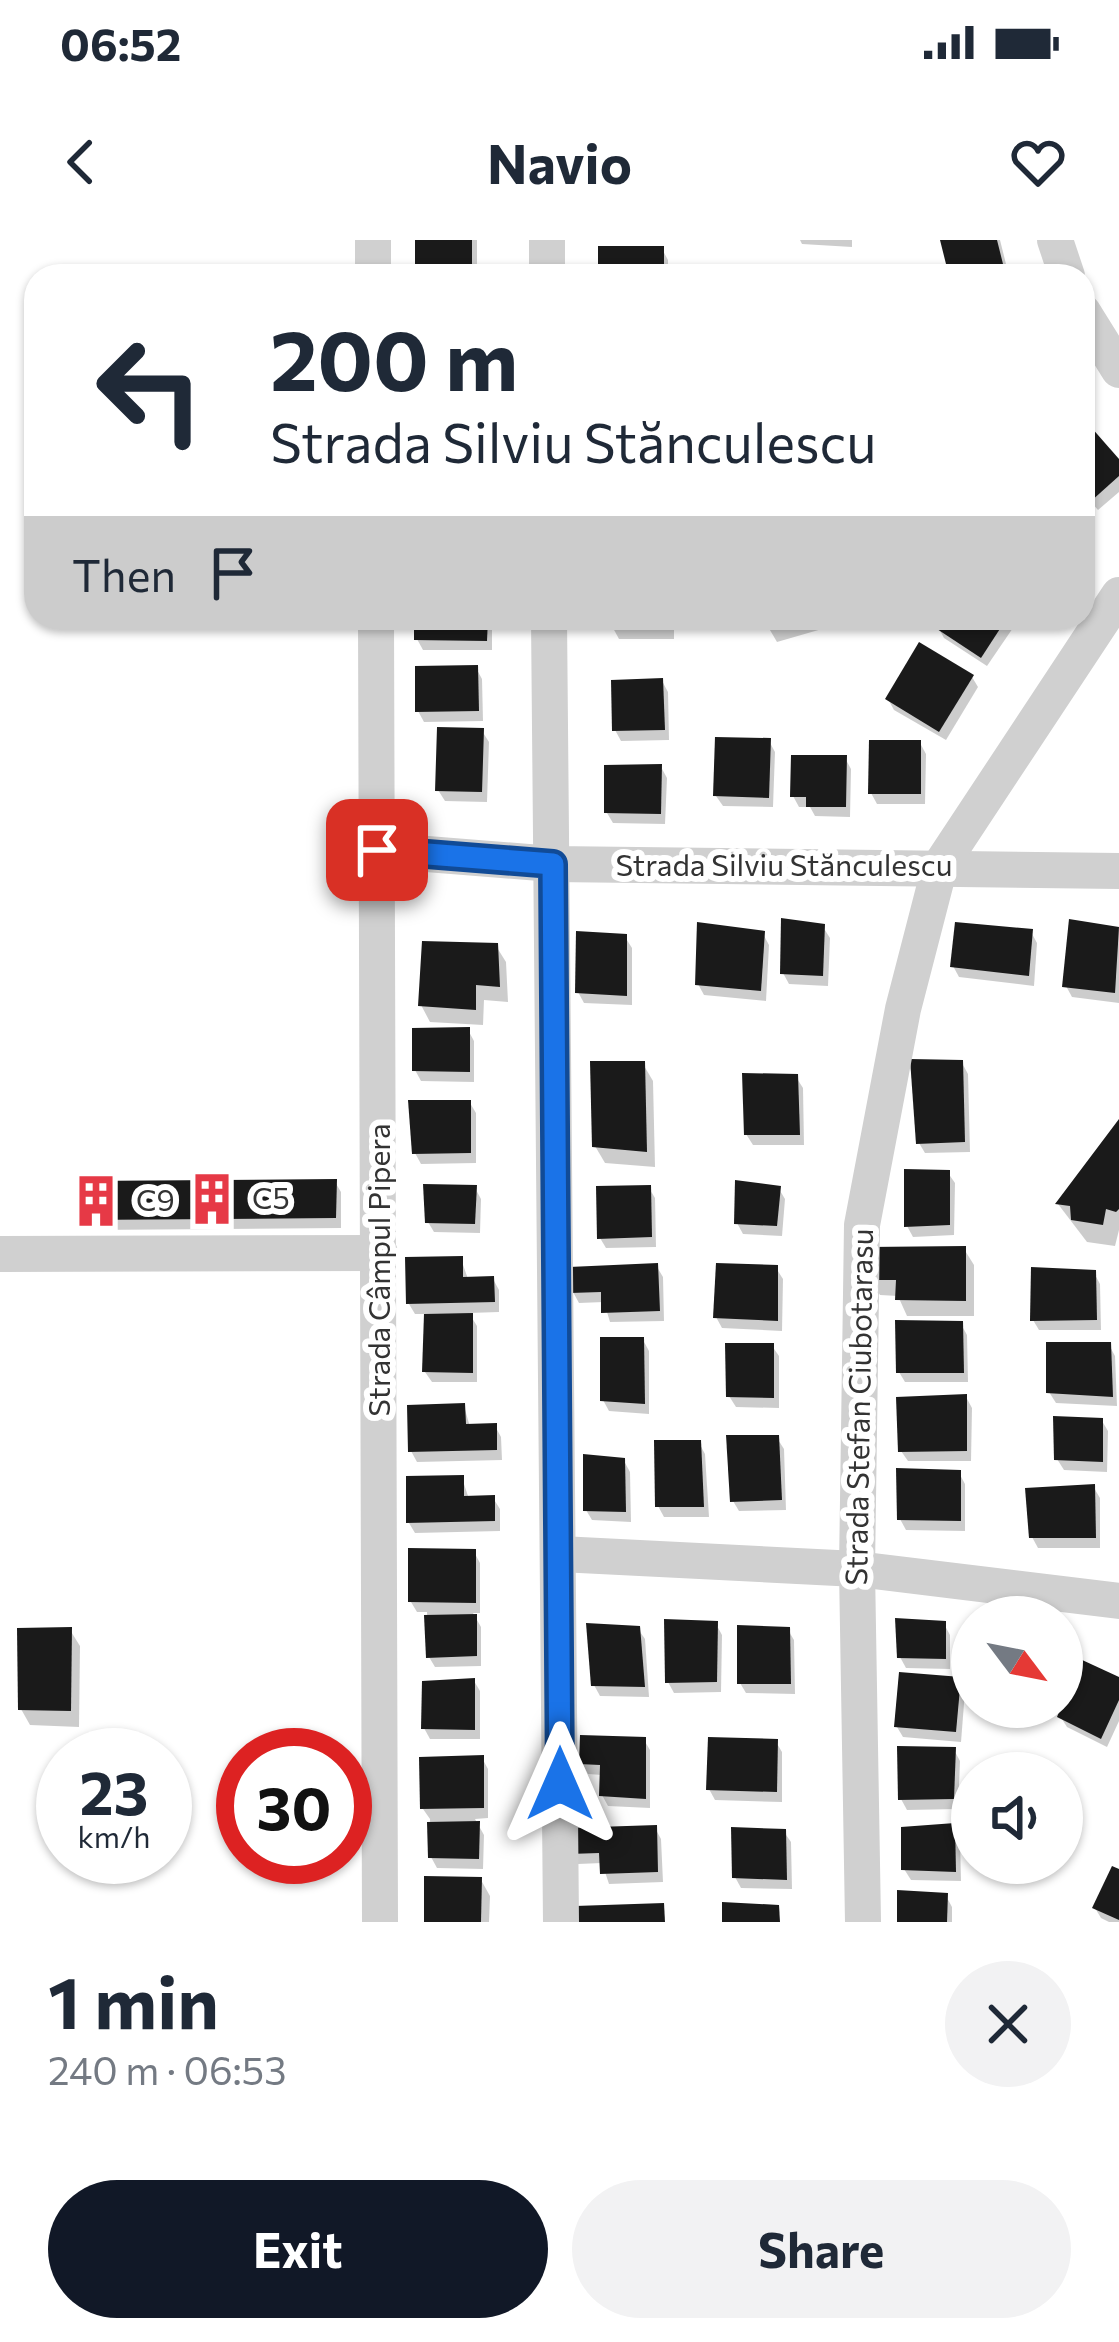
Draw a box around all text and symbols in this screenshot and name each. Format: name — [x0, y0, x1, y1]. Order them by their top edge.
text: 06:52 — [60, 15, 181, 70]
icon: back — [48, 129, 114, 195]
text: Navio — [487, 129, 632, 195]
icon: heart — [1005, 129, 1071, 195]
text: 200 m — [270, 306, 518, 408]
icon: left — [72, 312, 228, 468]
text: Strada Silviu Stănculescu — [270, 408, 876, 474]
icon: arrive — [200, 540, 266, 606]
text: Then — [72, 546, 176, 601]
pin — [326, 799, 428, 901]
icon: arrive — [344, 817, 410, 883]
street label: Strada Silviu Stănculescu — [616, 845, 952, 882]
street label: Strada Câmpul Pipera — [359, 1123, 396, 1417]
building icon: C5 — [183, 1170, 241, 1228]
building icon: C9 — [67, 1172, 125, 1230]
place label: C5 — [252, 1178, 290, 1215]
place label: C9 — [136, 1180, 175, 1217]
street label: Strada Stefan Ciubotarasu — [836, 1228, 879, 1586]
north arrow — [951, 1596, 1083, 1728]
map controls — [951, 1596, 1083, 1884]
position arrow — [497, 1721, 623, 1847]
speed limit sign: 30 — [216, 1728, 372, 1884]
button: sound — [951, 1752, 1083, 1884]
text: 23 — [79, 1754, 149, 1827]
text: km/h — [78, 1817, 150, 1854]
text: 1 min — [48, 1956, 219, 2044]
button: close — [945, 1961, 1071, 2087]
text: 240 m · 06:53 — [48, 2045, 286, 2093]
button: Exit — [48, 2180, 548, 2318]
button: Share — [572, 2180, 1071, 2318]

